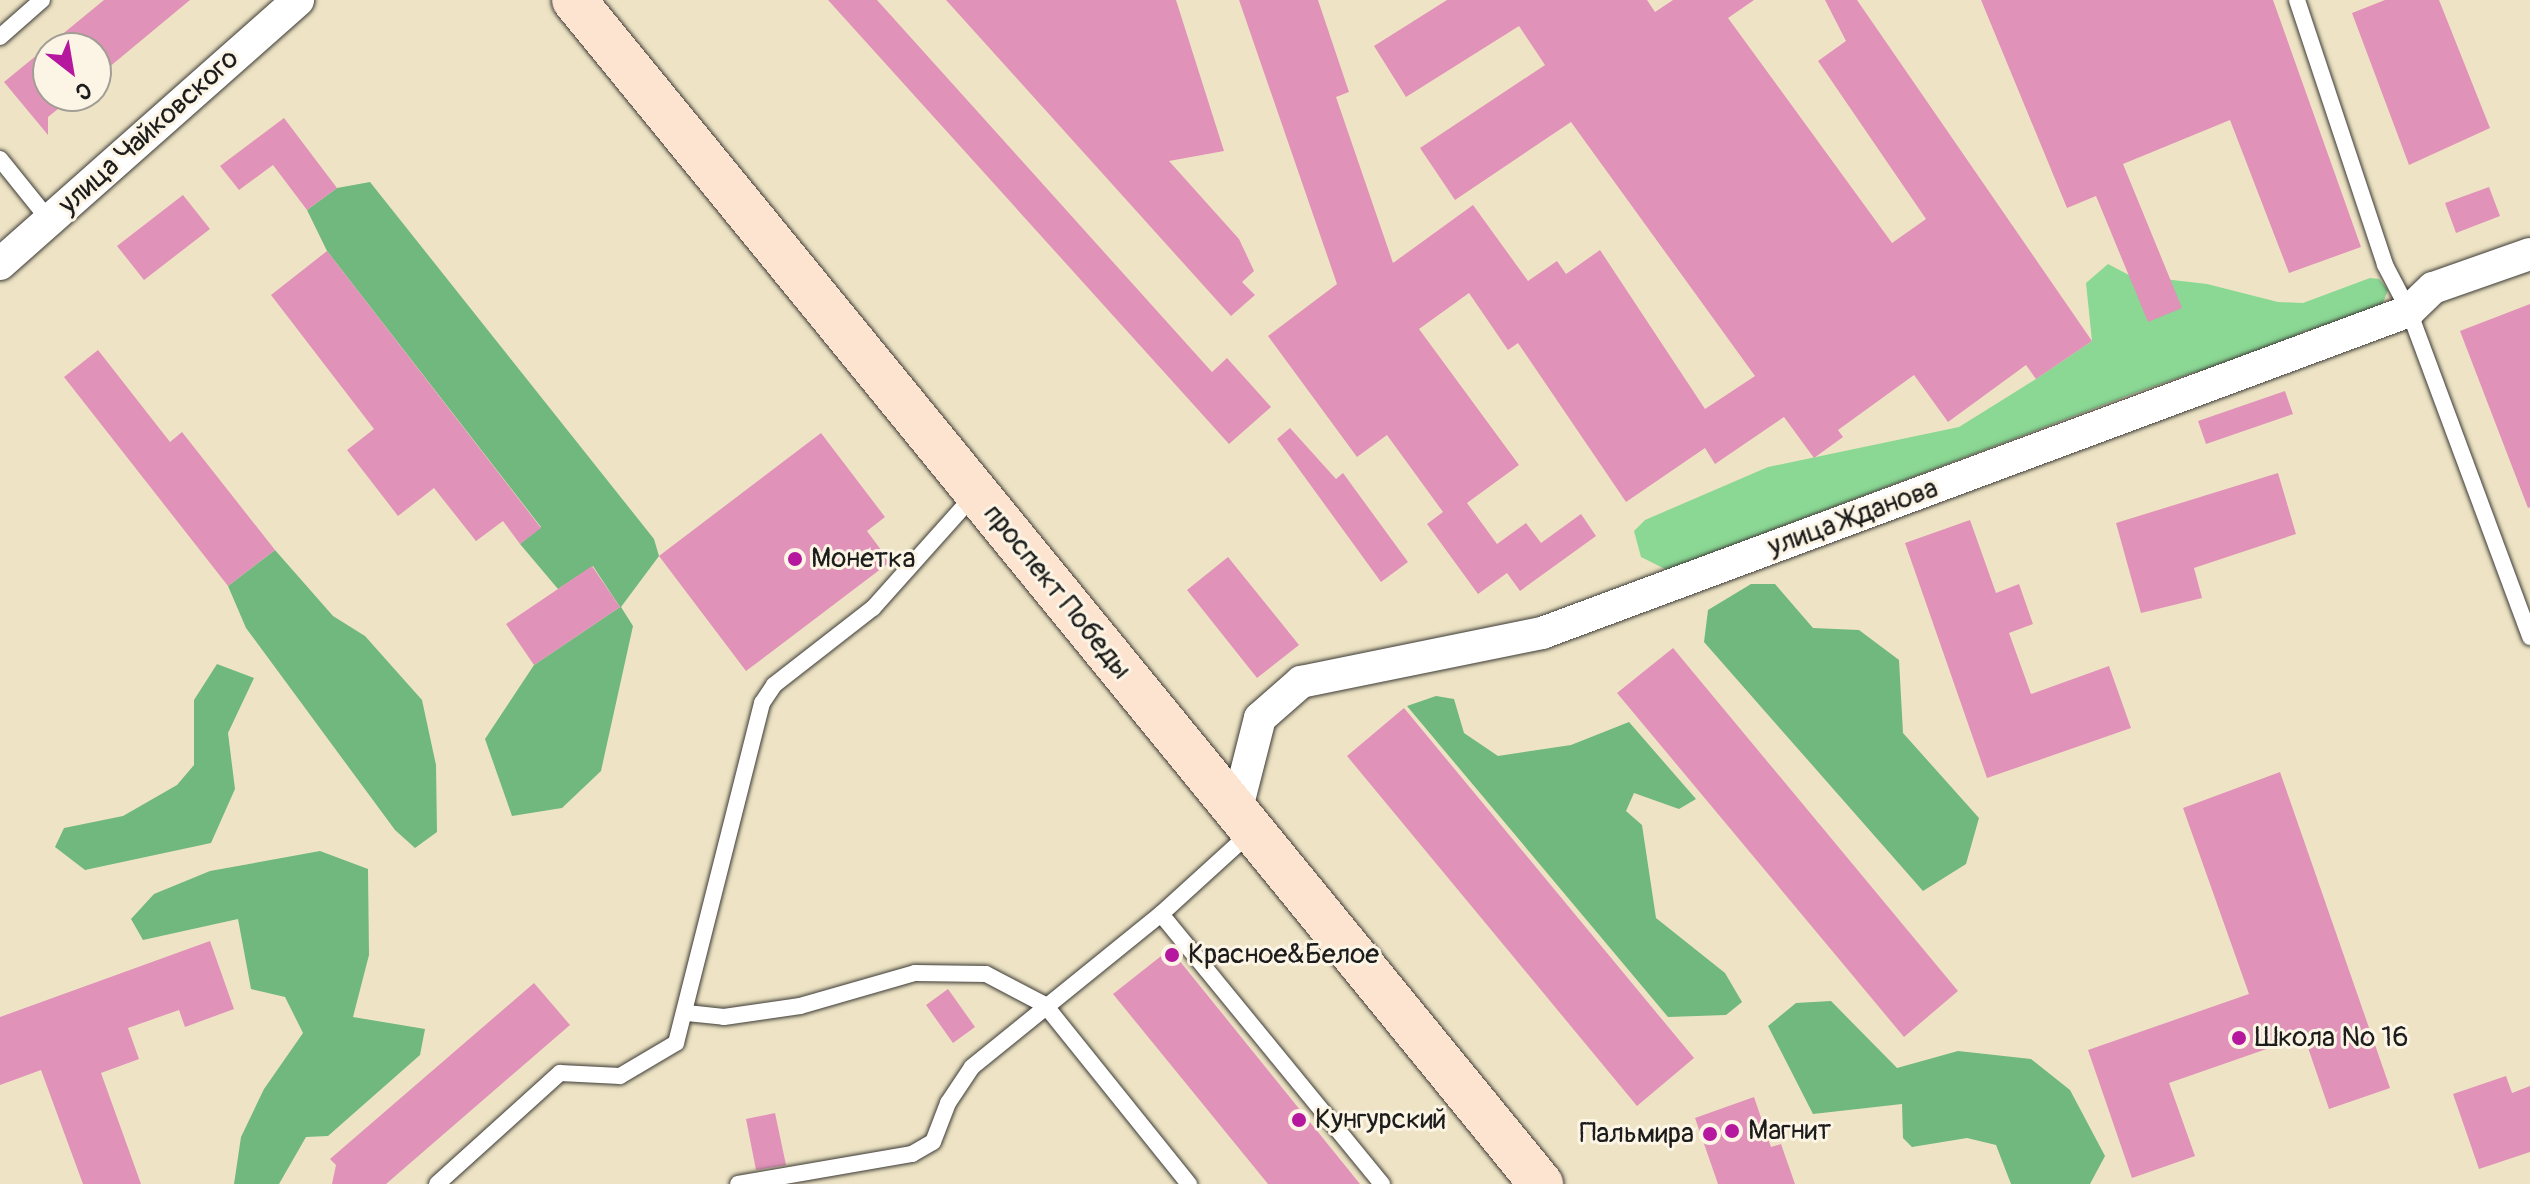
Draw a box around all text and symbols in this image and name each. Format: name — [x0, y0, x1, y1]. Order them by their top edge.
north arrow — [32, 32, 112, 112]
street label: улица Чайковского — [52, 42, 246, 222]
text: С — [70, 75, 96, 106]
street label: улица Жданова — [1764, 472, 1942, 564]
street label: проспект Победы — [976, 498, 1138, 686]
place label: Монетка — [811, 542, 915, 576]
marker: Монетка — [786, 550, 804, 568]
place label: Красное&Белое — [1188, 938, 1379, 972]
marker: Красное&Белое — [1163, 946, 1181, 964]
place label: Школа № 16 — [2255, 1021, 2408, 1055]
marker: Школа № 16 — [2230, 1029, 2248, 1047]
place label: Кунгурский — [1315, 1103, 1446, 1137]
marker: Кунгурский — [1290, 1111, 1308, 1129]
place label: Магнит — [1748, 1114, 1831, 1148]
place label: Пальмира — [1579, 1117, 1694, 1151]
marker: Магнит — [1723, 1122, 1741, 1140]
marker: Пальмира — [1701, 1125, 1719, 1143]

